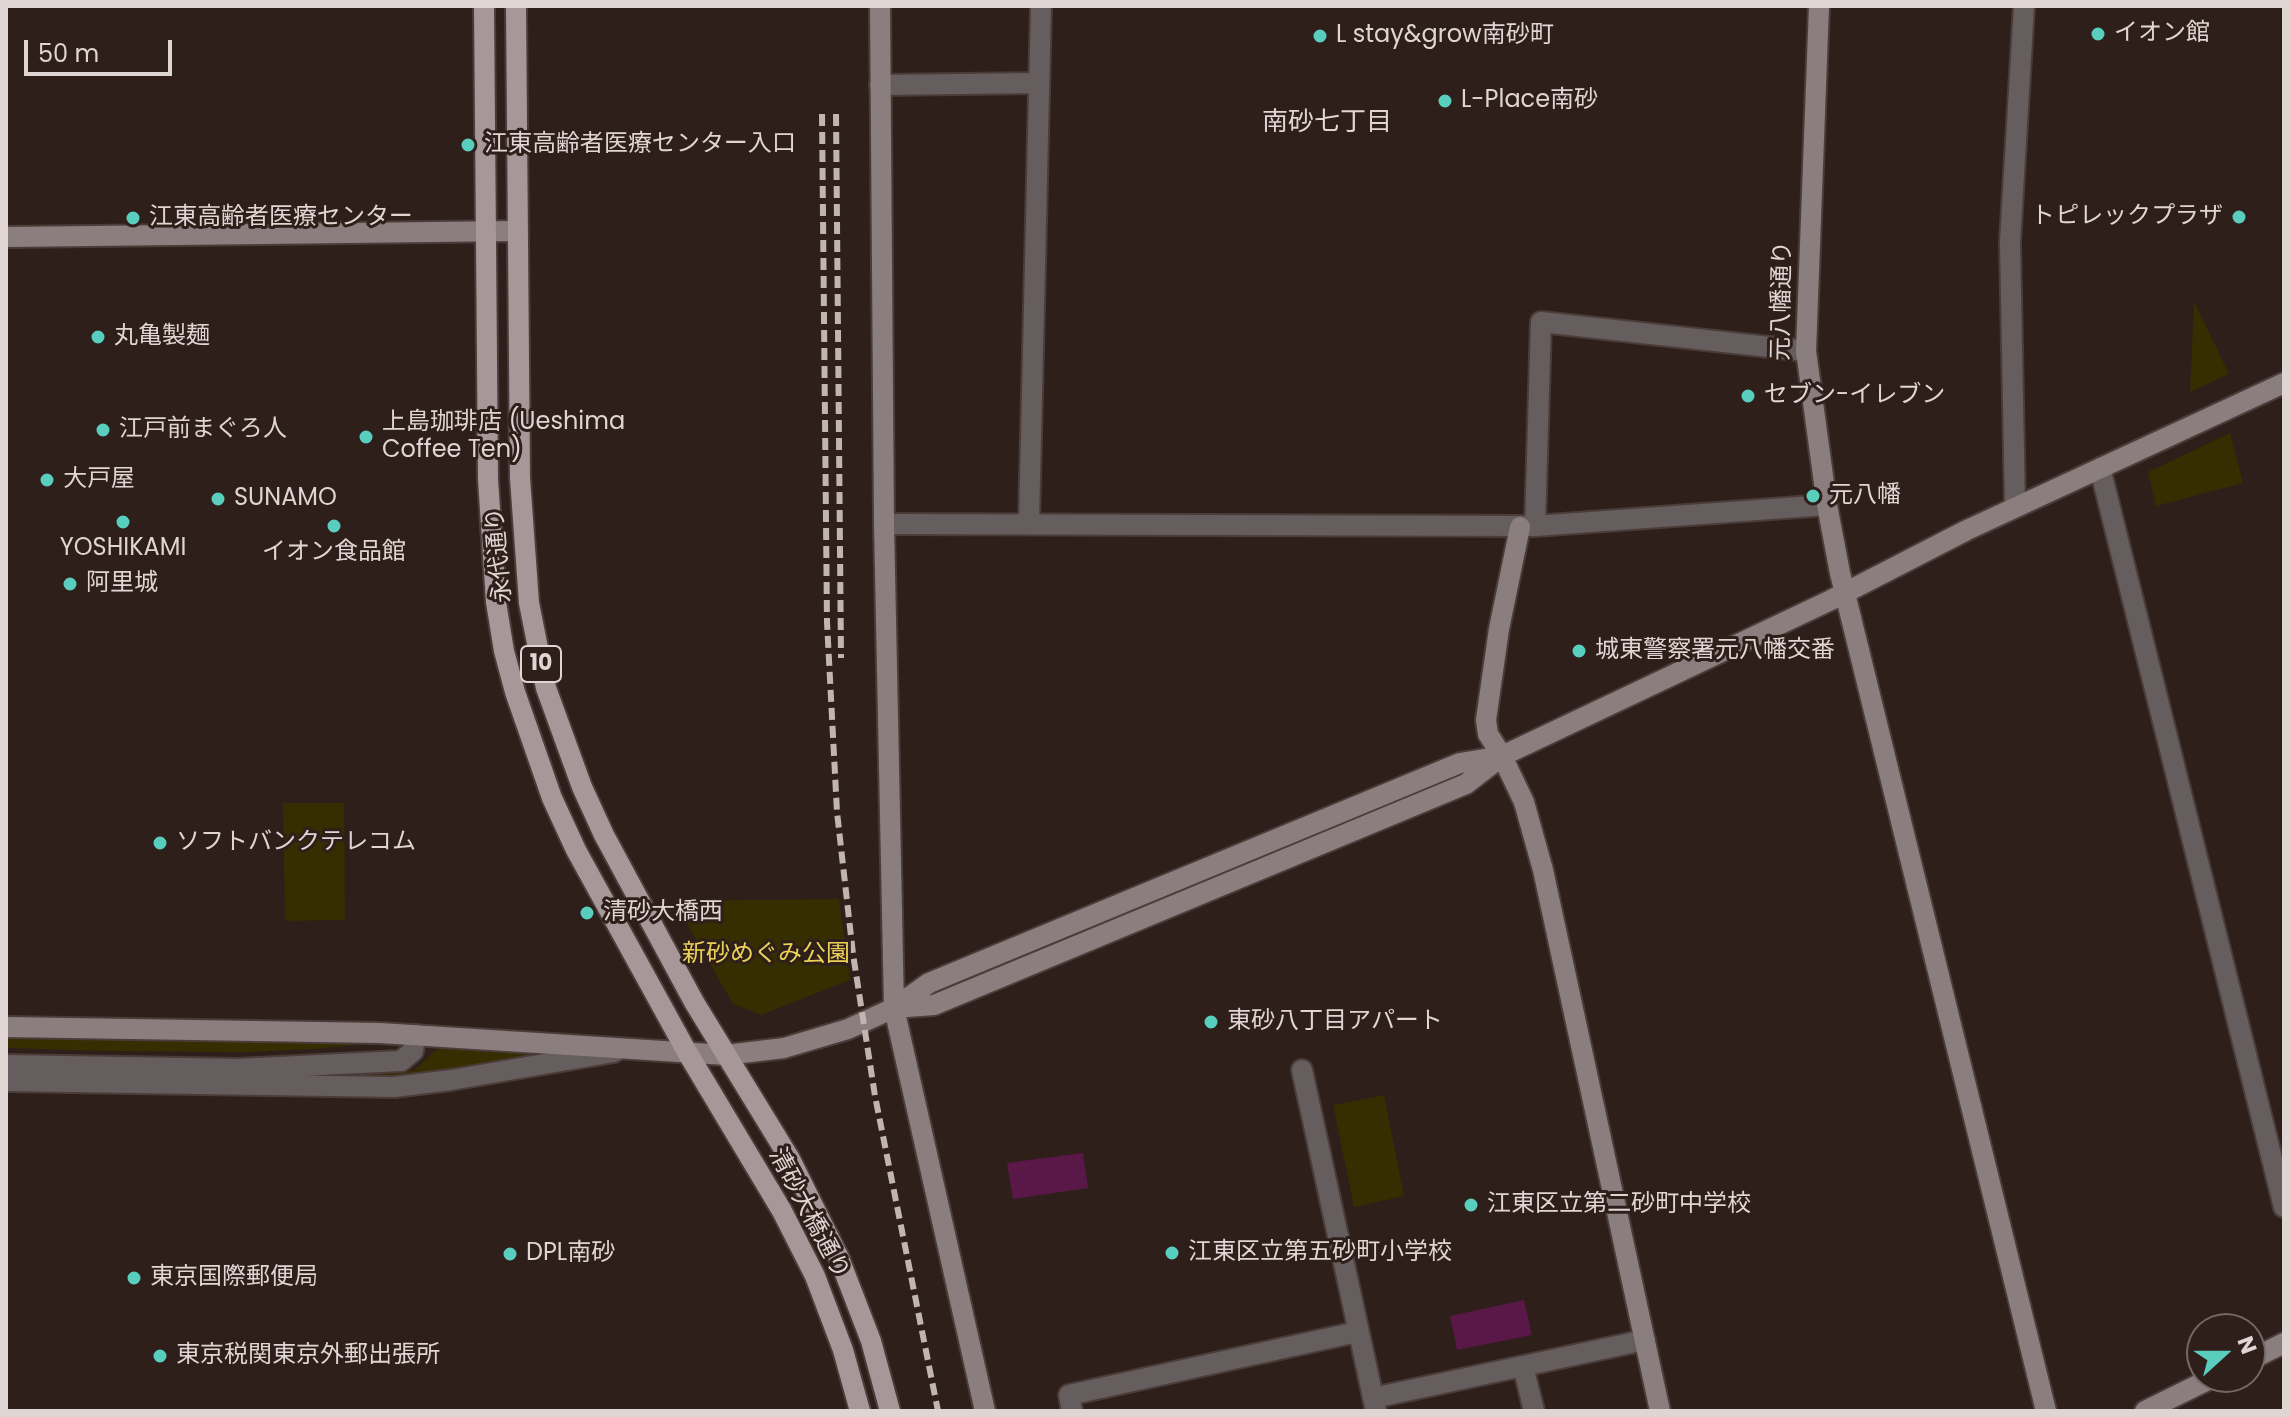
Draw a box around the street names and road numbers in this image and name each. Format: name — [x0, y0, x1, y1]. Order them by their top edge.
street label: 元八幡通り — [1768, 241, 1798, 361]
street label: 永代通り — [481, 506, 519, 604]
road number: 10 — [521, 646, 561, 682]
street label: 清砂大橋通り — [761, 1144, 855, 1284]

